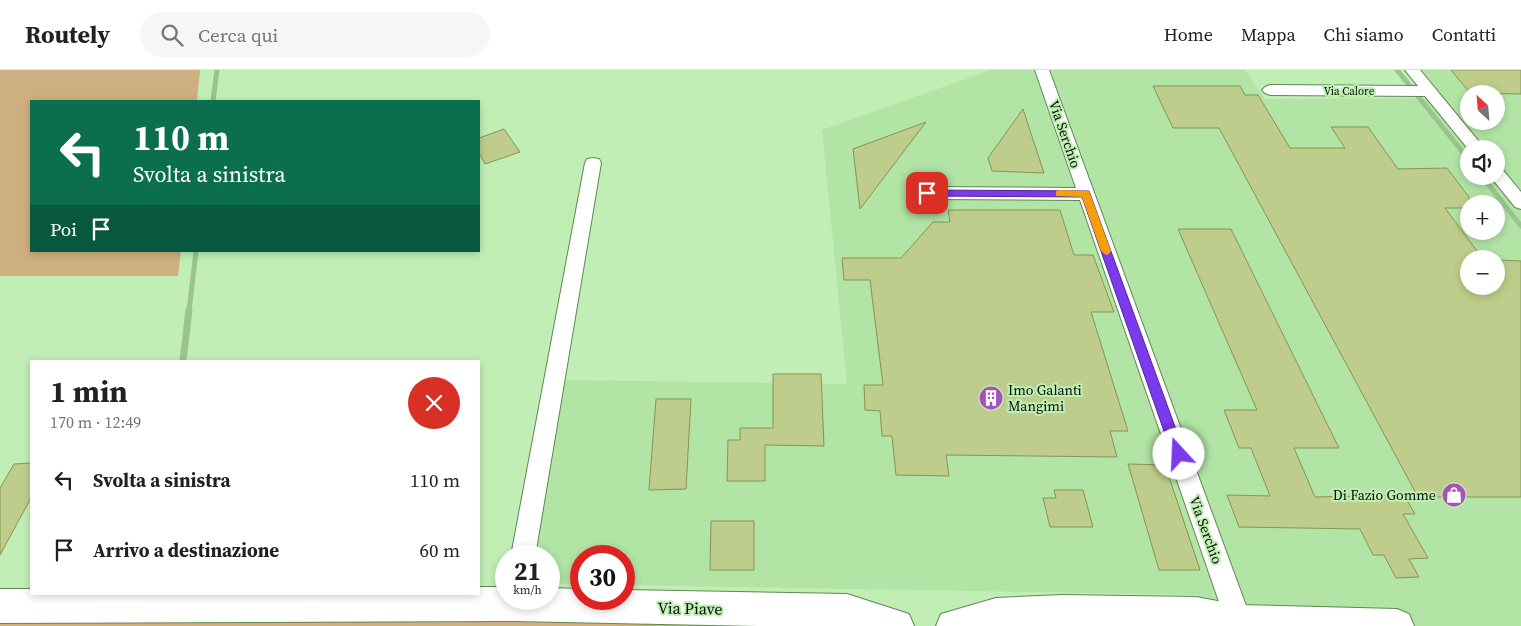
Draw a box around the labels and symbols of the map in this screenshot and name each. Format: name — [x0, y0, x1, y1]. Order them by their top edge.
street label: Via Calore — [1324, 84, 1375, 99]
north arrow — [1460, 85, 1505, 130]
street label: Via Serchio — [1044, 97, 1086, 171]
pin — [906, 172, 948, 214]
place label: Imo Galanti Mangimi — [1008, 380, 1082, 416]
building icon: Imo Galanti Mangimi — [978, 385, 1004, 411]
position arrow — [1152, 427, 1204, 479]
shop icon: Di Fazio Gomme — [1441, 482, 1467, 508]
place label: Di Fazio Gomme — [1333, 485, 1436, 505]
street label: Via Serchio — [1185, 493, 1228, 567]
speed limit sign: 30 — [570, 545, 635, 610]
street label: Via Piave — [657, 596, 723, 620]

